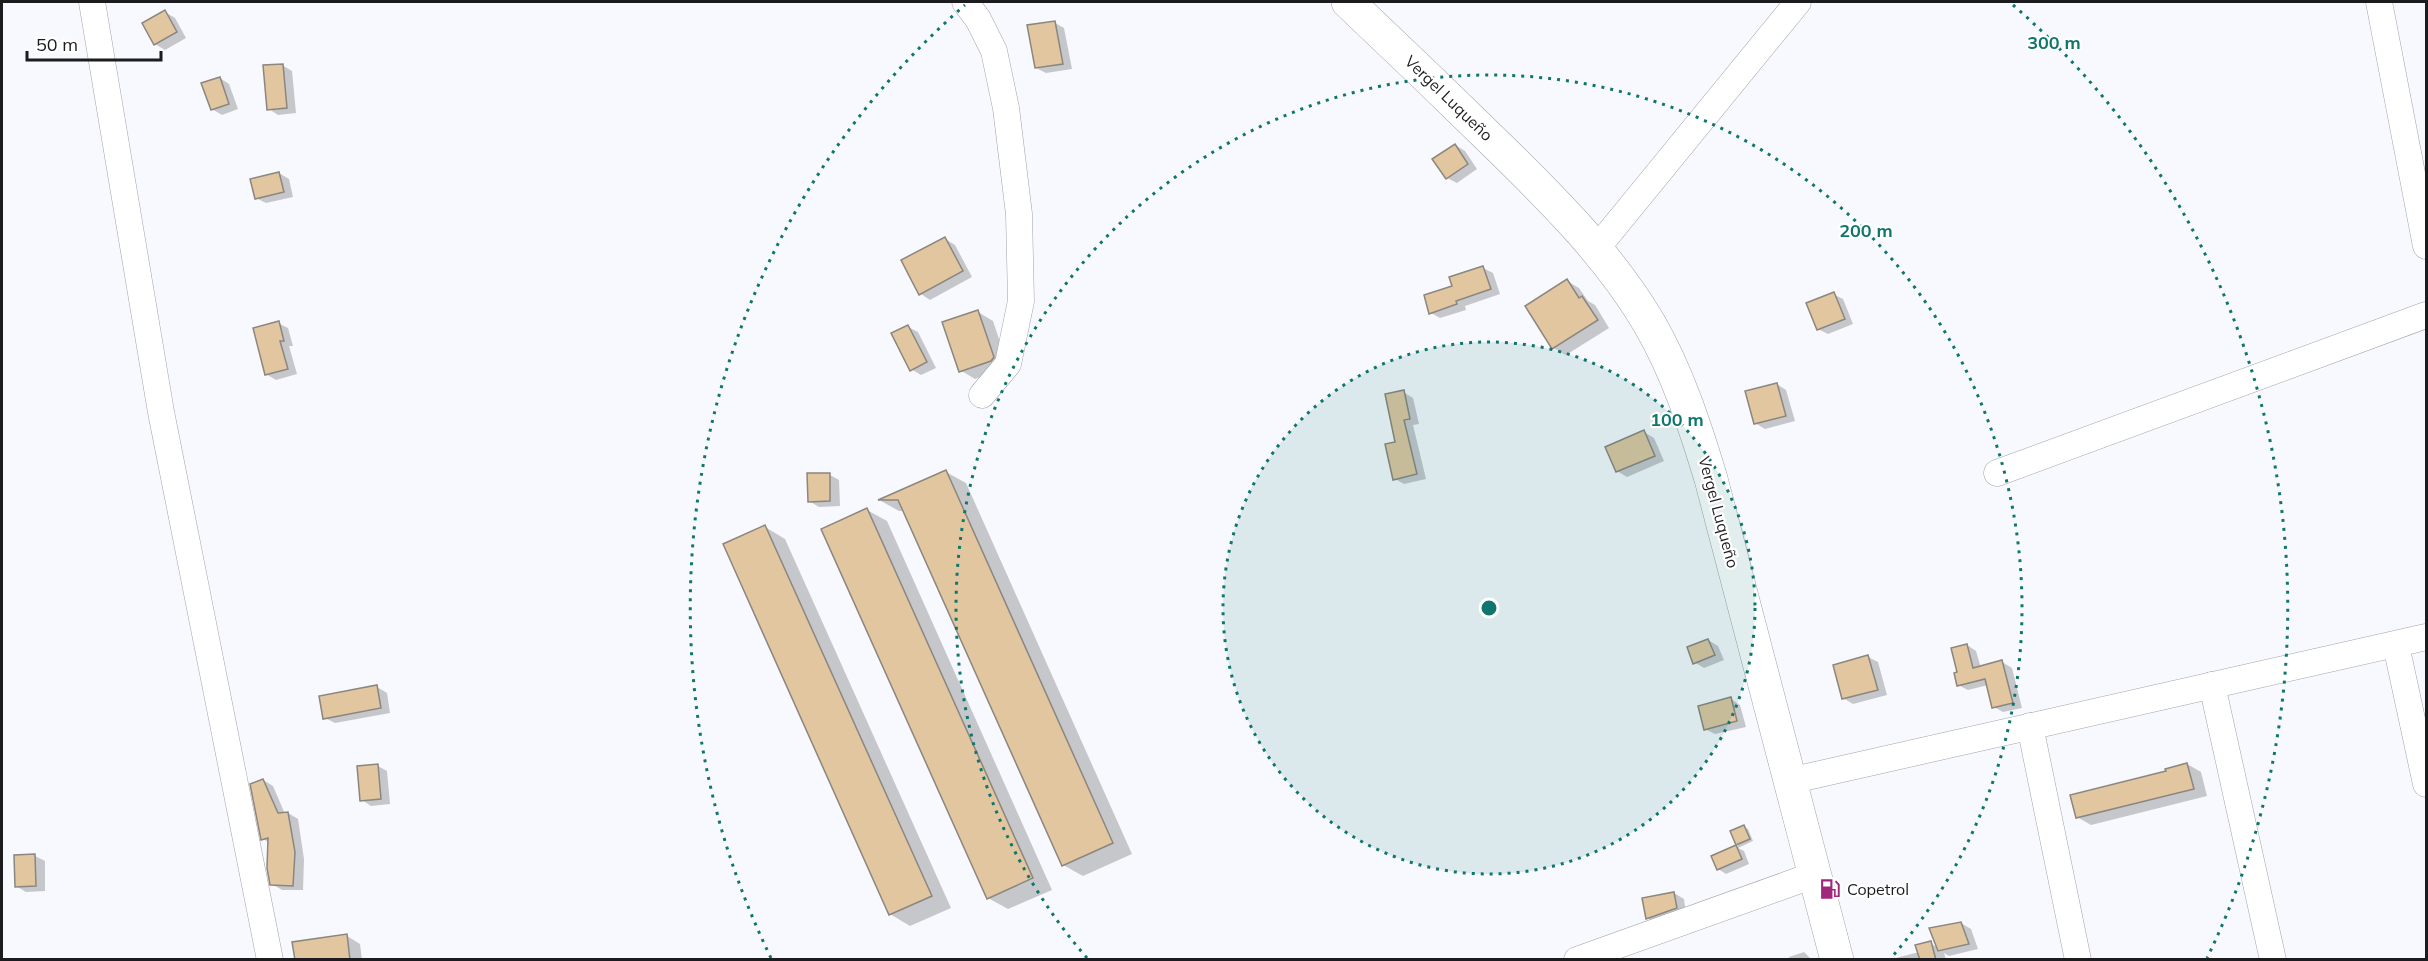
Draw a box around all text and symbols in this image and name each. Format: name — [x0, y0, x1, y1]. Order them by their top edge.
scale bar — [27, 24, 160, 62]
text: 300 m — [2027, 31, 2081, 54]
text: 50 m — [36, 33, 78, 56]
street label: Vergel Luqueño — [1401, 51, 1497, 145]
text: 200 m — [1839, 219, 1893, 242]
text: 100 m — [1650, 408, 1704, 431]
street label: Vergel Luqueño — [1694, 454, 1744, 570]
centre of rings — [1479, 598, 1499, 618]
fuel station icon: Copetrol — [1818, 877, 1842, 901]
place label: Copetrol — [1847, 879, 1909, 899]

